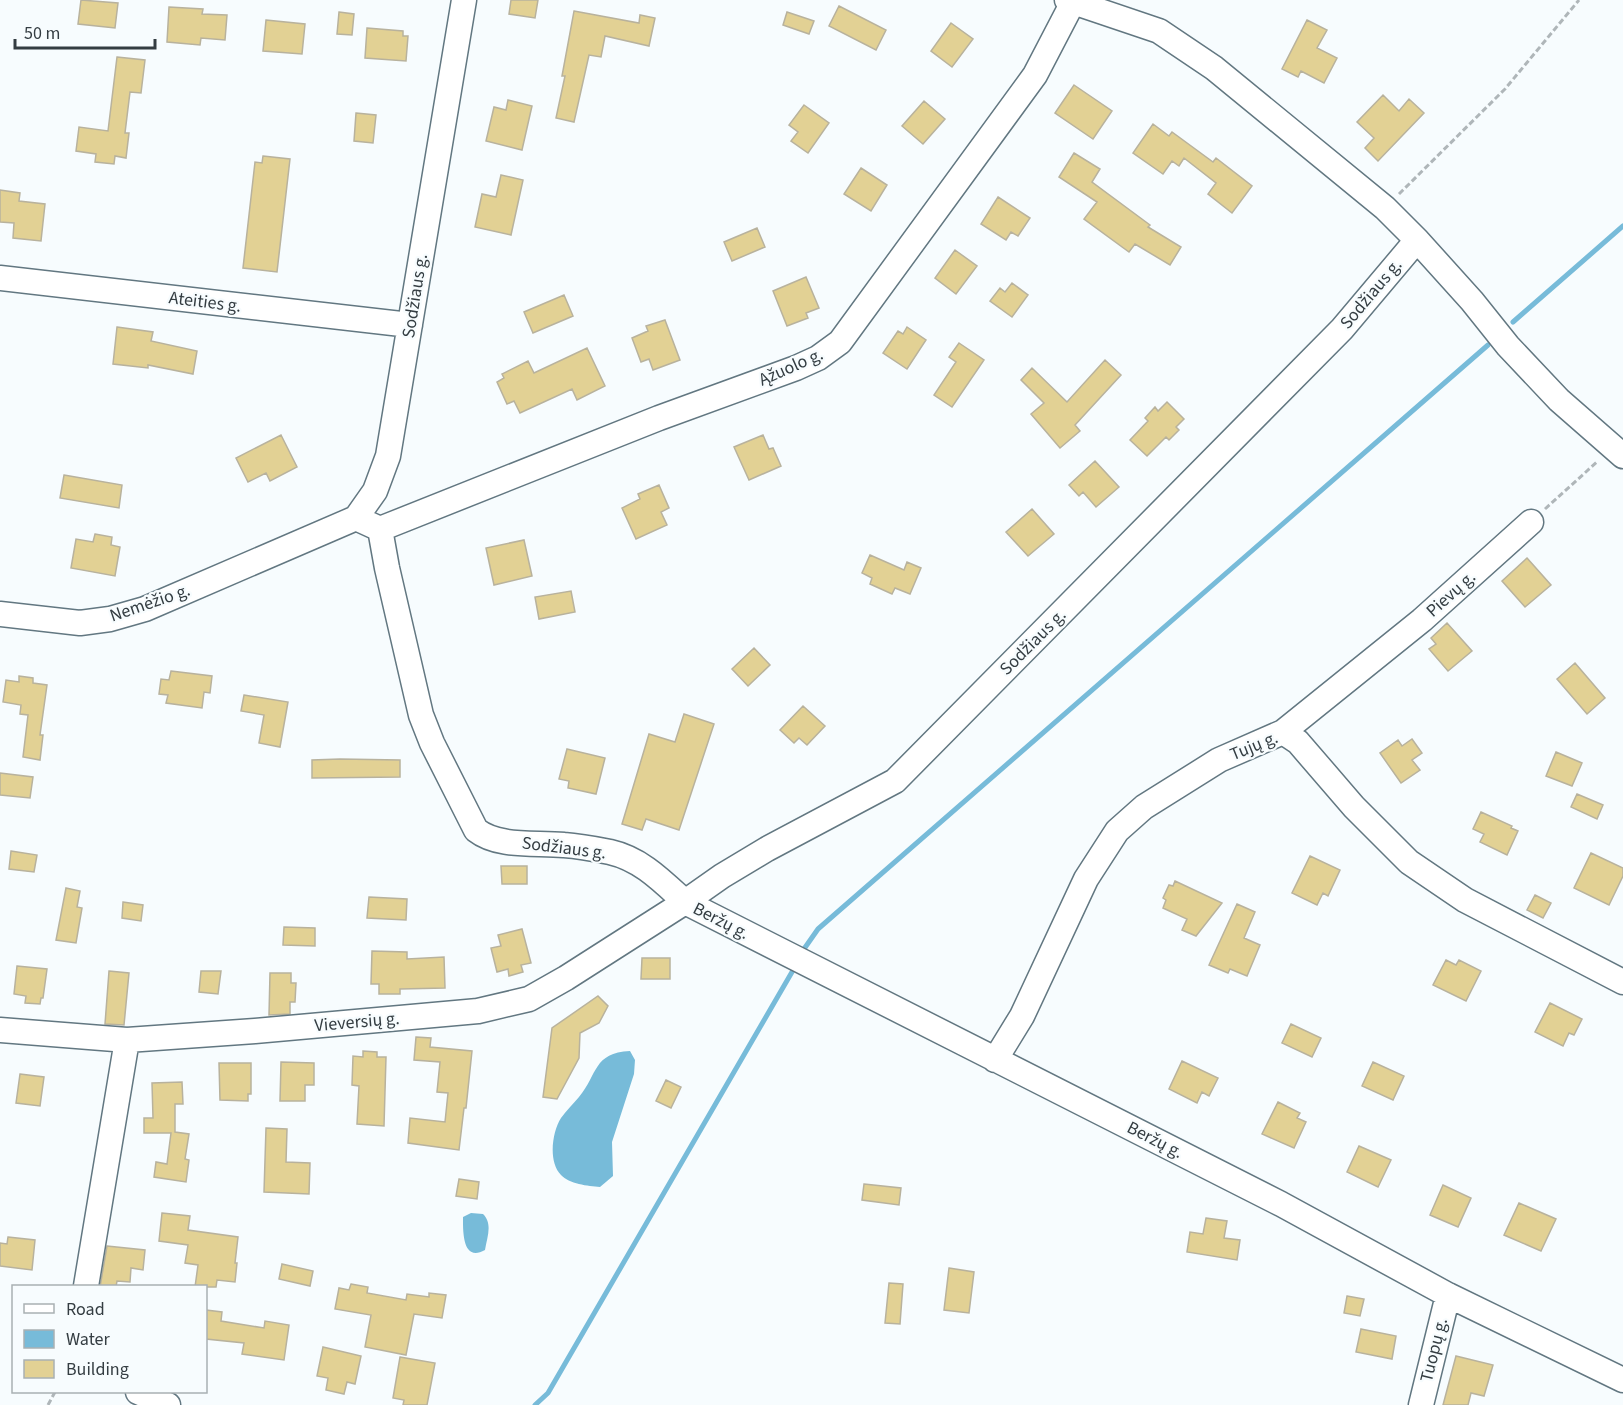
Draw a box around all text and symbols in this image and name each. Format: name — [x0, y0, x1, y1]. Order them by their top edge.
scale bar — [15, 12, 154, 50]
text: 50 m — [24, 21, 60, 46]
street label: Sodžiaus g. — [396, 252, 434, 340]
street label: Sodžiaus g. — [1334, 253, 1408, 335]
street label: Ateities g. — [167, 285, 243, 319]
street label: Ąžuolo g. — [755, 342, 827, 392]
street label: Pievų g. — [1421, 565, 1481, 623]
street label: Nemėžio g. — [106, 578, 194, 628]
street label: Sodžiaus g. — [994, 603, 1072, 681]
street label: Tujų g. — [1226, 725, 1282, 767]
street label: Sodžiaus g. — [520, 830, 608, 866]
street label: Beržų g. — [689, 896, 753, 946]
street label: Vieversių g. — [314, 1006, 400, 1038]
street label: Beržų g. — [1123, 1115, 1187, 1165]
legend — [12, 1285, 207, 1393]
text: Road — [66, 1297, 105, 1322]
street label: Tuopų g. — [1414, 1315, 1454, 1385]
text: Water — [66, 1327, 110, 1352]
text: Building — [66, 1357, 129, 1382]

